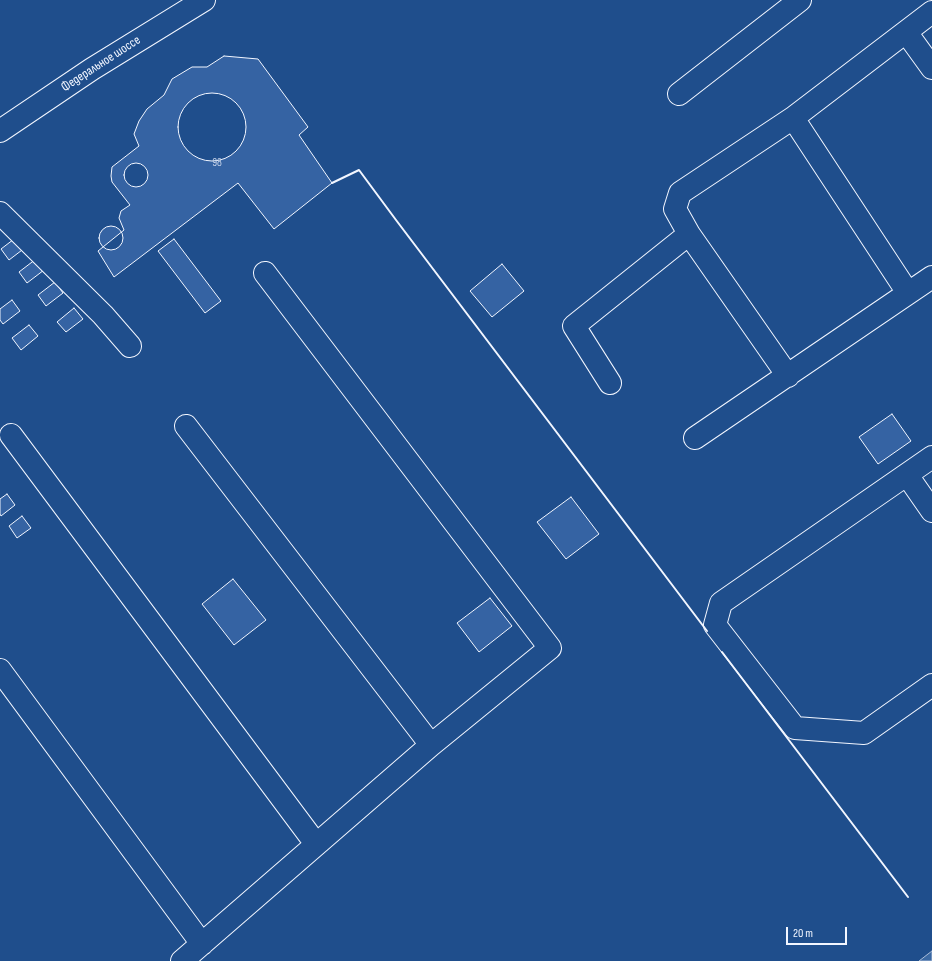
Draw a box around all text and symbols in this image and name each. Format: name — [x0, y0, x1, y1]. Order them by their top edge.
street label: Федеральное шоссе — [58, 33, 144, 95]
house number: 98 — [212, 156, 222, 170]
scale bar — [788, 919, 849, 945]
text: 20 m — [793, 926, 813, 941]

